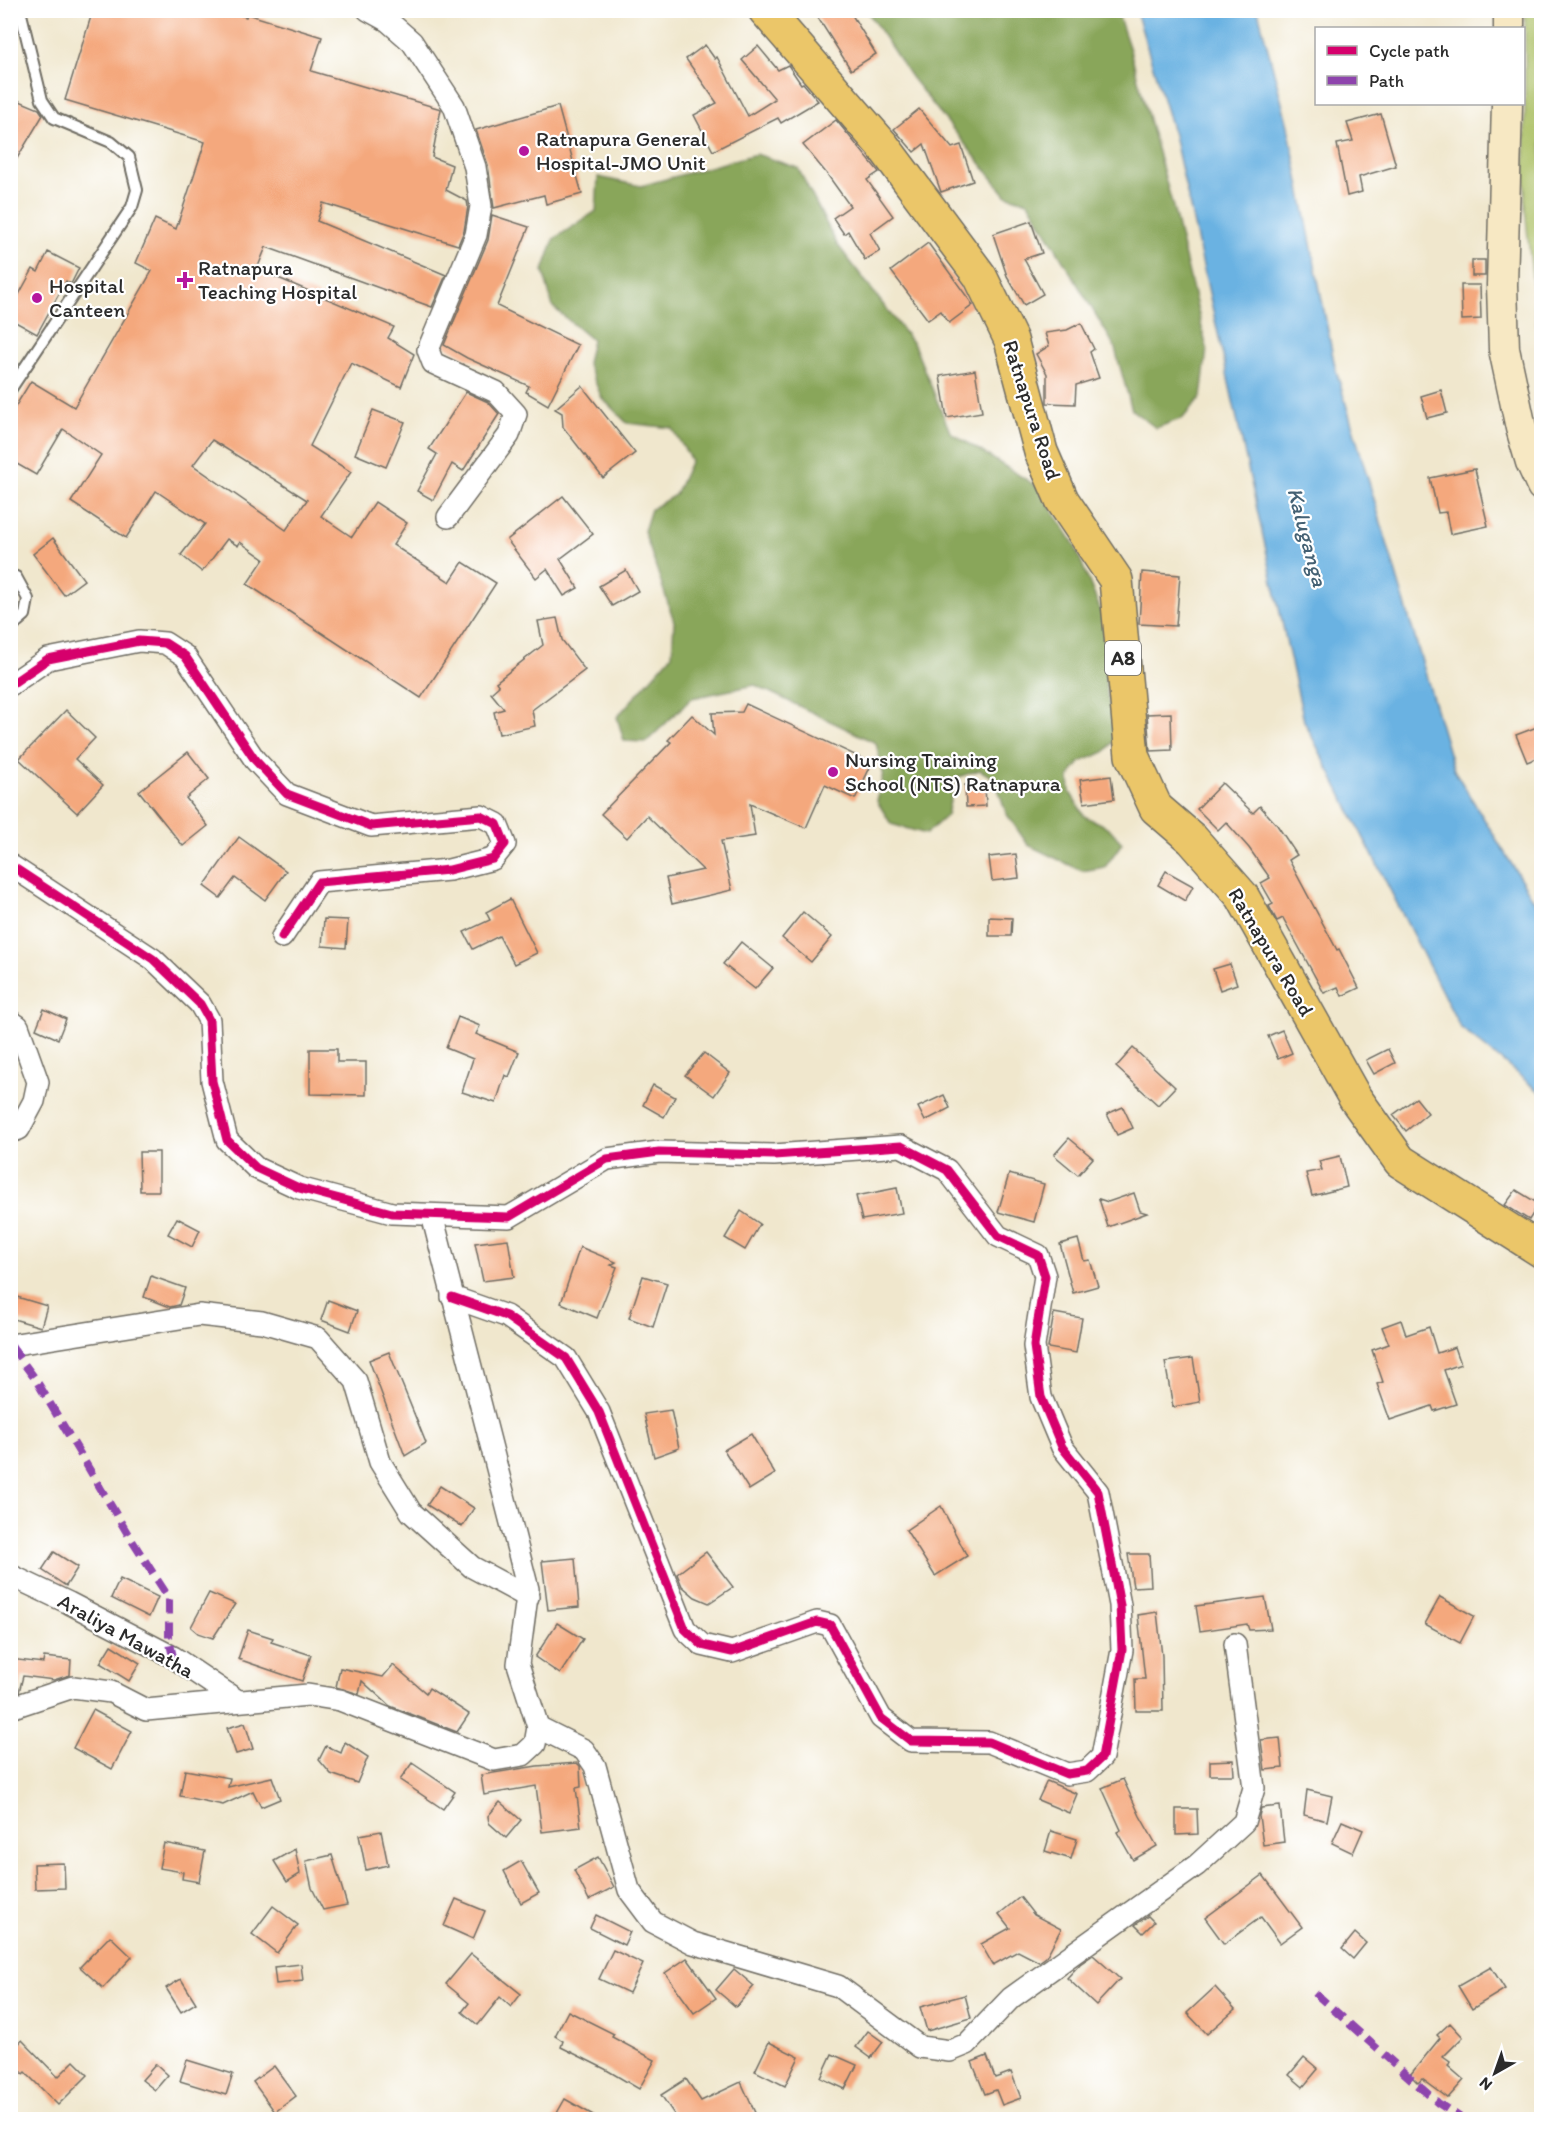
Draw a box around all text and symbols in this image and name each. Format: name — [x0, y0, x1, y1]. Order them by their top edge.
legend — [1315, 27, 1525, 105]
text: Cycle path — [1369, 40, 1450, 62]
text: Path — [1369, 70, 1404, 92]
place label: Ratnapura General Hospital-JMO Unit — [536, 126, 707, 175]
marker: Ratnapura General Hospital-JMO Unit — [517, 144, 531, 158]
place label: Ratnapura Teaching Hospital — [198, 255, 357, 304]
marker: Ratnapura Teaching Hospital — [176, 271, 194, 289]
place label: Hospital Canteen — [49, 273, 125, 322]
marker: Hospital Canteen — [30, 291, 44, 305]
street label: Ratnapura Road — [998, 337, 1067, 483]
water label: Kaluganga — [1281, 485, 1334, 590]
road number: A8 — [1105, 641, 1141, 675]
place label: Nursing Training School (NTS) Ratnapura — [845, 747, 1061, 796]
marker: Nursing Training School (NTS) Ratnapura — [826, 765, 840, 779]
street label: Ratnapura Road — [1223, 883, 1320, 1020]
street label: Araliya Mawatha — [54, 1588, 199, 1683]
north arrow — [1465, 2043, 1525, 2103]
text: N — [1475, 2073, 1496, 2095]

